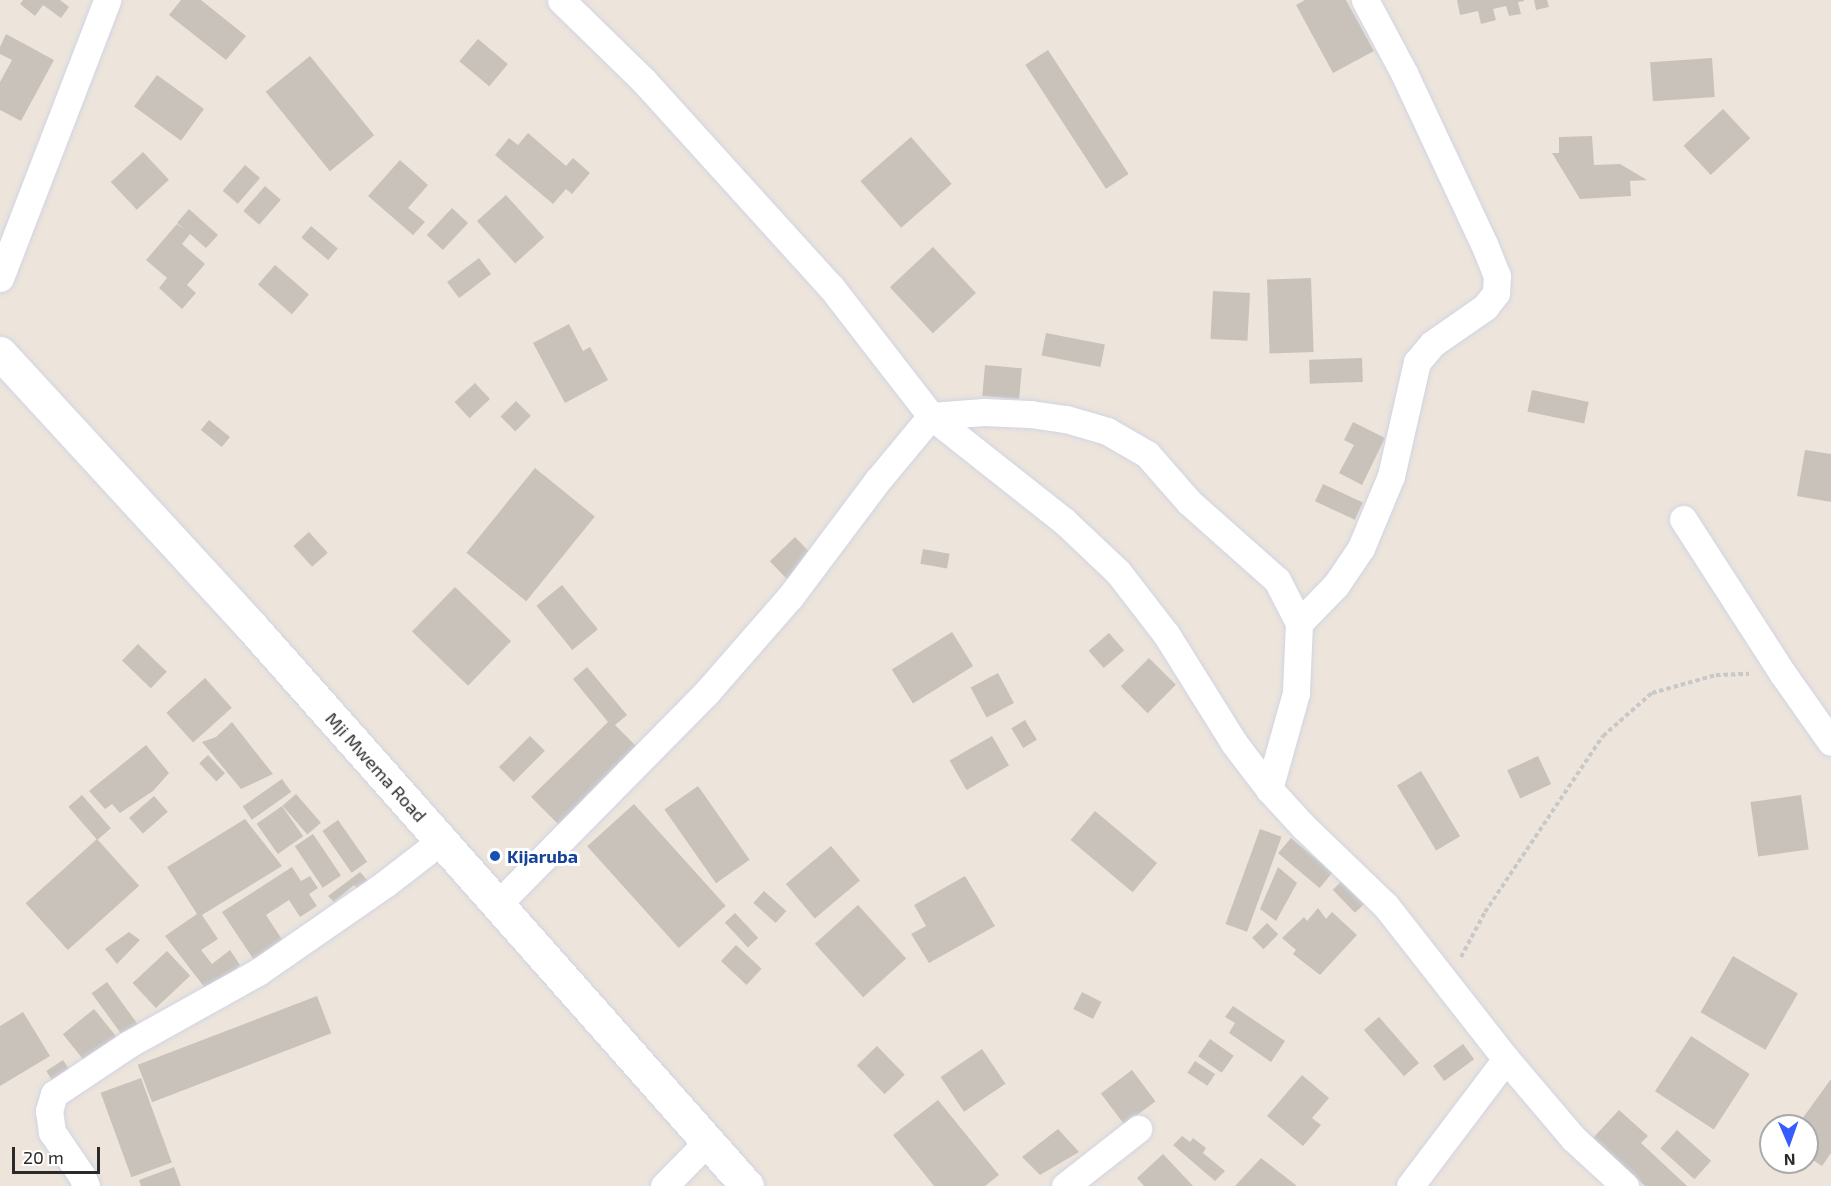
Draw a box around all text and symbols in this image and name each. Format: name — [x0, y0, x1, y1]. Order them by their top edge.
street label: Mji Mwema Road — [321, 708, 431, 826]
place label: Kijaruba — [507, 845, 578, 867]
marker: Kijaruba — [488, 849, 502, 863]
north arrow — [1759, 1114, 1819, 1174]
scale bar — [15, 1135, 104, 1173]
text: 20 m — [23, 1146, 64, 1168]
text: N — [1783, 1151, 1796, 1170]

